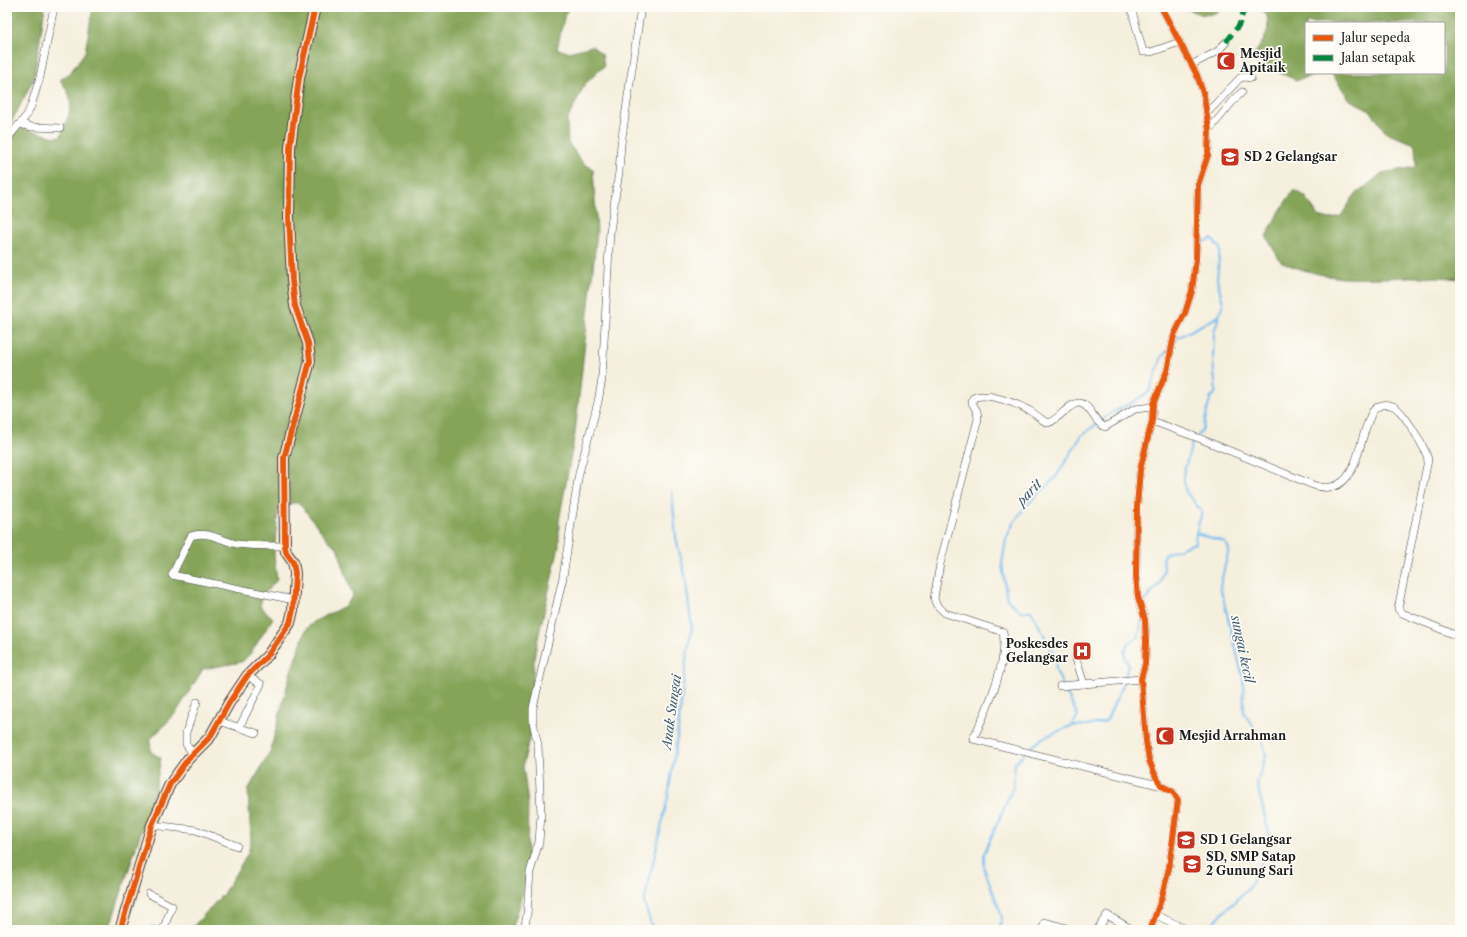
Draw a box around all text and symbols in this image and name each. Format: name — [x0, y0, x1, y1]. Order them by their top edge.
legend — [1305, 22, 1445, 74]
text: Jalur sepeda — [1339, 30, 1411, 45]
place label: Mesjid Apitaik — [1239, 46, 1287, 75]
mosque icon: Mesjid Apitaik — [1215, 50, 1237, 72]
text: Jalan setapak — [1339, 50, 1416, 65]
school or university icon: SD 2 Gelangsar — [1219, 146, 1241, 168]
place label: SD 2 Gelangsar — [1244, 149, 1337, 164]
water label: parit — [1011, 475, 1046, 510]
water label: sungai kecil — [1228, 612, 1258, 686]
place label: Poskesdes Gelangsar — [1006, 636, 1068, 665]
hospital icon: Poskesdes Gelangsar — [1071, 640, 1093, 662]
water label: Anak Sungai — [658, 673, 684, 752]
mosque icon: Mesjid Arrahman — [1154, 725, 1176, 747]
place label: Mesjid Arrahman — [1179, 728, 1287, 743]
school or university icon: SD 1 Gelangsar — [1175, 829, 1197, 851]
place label: SD 1 Gelangsar — [1200, 832, 1292, 847]
place label: SD, SMP Satap 2 Gunung Sari — [1206, 849, 1296, 878]
school or university icon: SD, SMP Satap 2 Gunung Sari — [1181, 853, 1203, 875]

